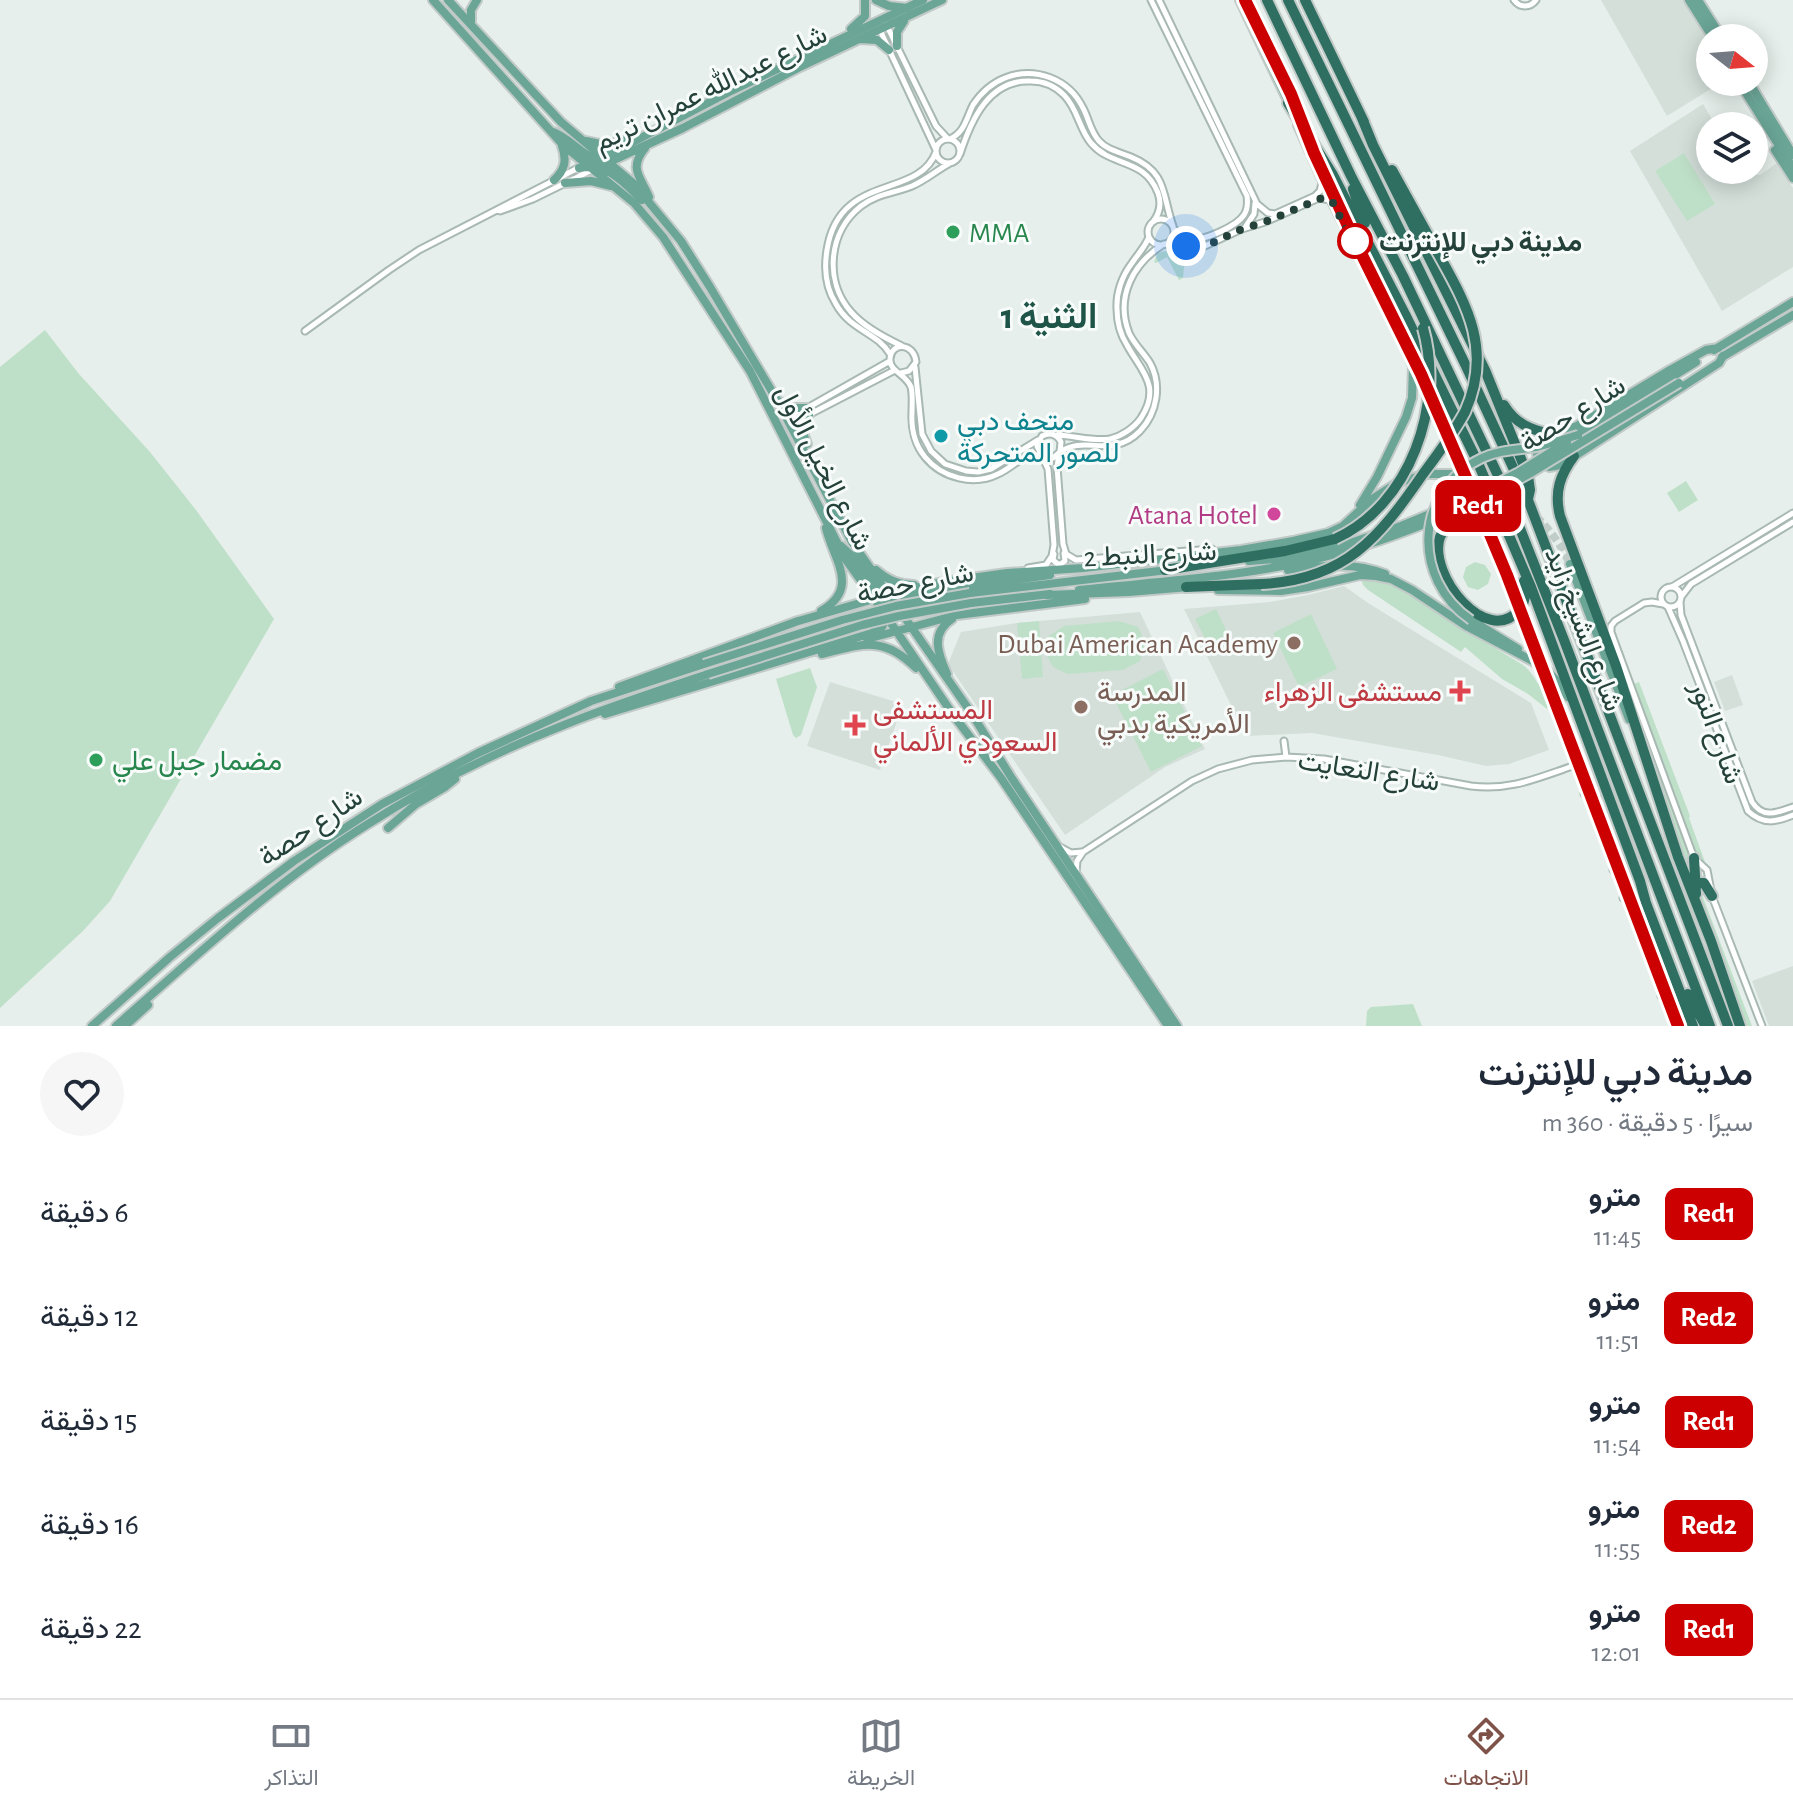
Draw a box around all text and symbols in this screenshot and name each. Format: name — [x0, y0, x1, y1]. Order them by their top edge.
street label: شارع عبدالله عمران تريم — [588, 17, 833, 160]
north arrow — [1696, 24, 1768, 96]
map controls — [1696, 24, 1768, 184]
button: layers — [1696, 112, 1768, 184]
place label: MMA — [969, 220, 1029, 248]
marker: MMA — [944, 223, 962, 241]
marker: مدينة دبي للإنترنت — [1338, 224, 1372, 258]
your location — [1166, 226, 1206, 266]
place label: مدينة دبي للإنترنت — [1379, 229, 1582, 265]
district label: الثنية 1 — [1001, 299, 1097, 337]
street label: شارع حصة — [1515, 371, 1632, 460]
street label: شارع الخيل الأول — [767, 379, 881, 557]
place label: متحف دبي للصور المتحركة — [957, 408, 1120, 470]
marker: متحف دبي للصور المتحركة — [932, 427, 950, 445]
line badge: Red1 — [1422, 480, 1534, 532]
text: Red1 — [1451, 492, 1505, 520]
place label: Atana Hotel — [1128, 502, 1258, 530]
marker: Atana Hotel — [1265, 505, 1283, 523]
street label: شارع النبط 2 — [1083, 538, 1218, 575]
street label: شارع الشيخ زايد — [1535, 544, 1627, 717]
street label: شارع حصة — [855, 559, 977, 612]
place label: Dubai American Academy — [997, 631, 1278, 659]
marker: Dubai American Academy — [1285, 634, 1303, 652]
street label: شارع النور — [1682, 677, 1748, 789]
place label: المدرسة الأمريكية بدبي — [1097, 679, 1250, 746]
place label: مستشفى الزهراء — [1264, 679, 1442, 709]
marker: مستشفى الزهراء — [1449, 680, 1471, 702]
place label: المستشفى السعودي الألماني — [873, 697, 1057, 764]
marker: المدرسة الأمريكية بدبي — [1072, 698, 1090, 716]
marker: المستشفى السعودي الألماني — [844, 714, 866, 736]
street label: شارع النعايت — [1295, 747, 1442, 800]
place label: مضمار جبل علي — [112, 748, 282, 783]
marker: مضمار جبل علي — [87, 751, 105, 769]
street label: شارع حصة — [254, 783, 370, 875]
button: heart — [40, 1052, 124, 1136]
text: مدينة دبي للإنترنت — [1478, 1055, 1753, 1093]
text: سيرًا · 5 دقيقة · 360 m — [1542, 1110, 1753, 1136]
text: مترو — [1589, 1182, 1641, 1212]
text: 6 دقيقة — [40, 1198, 129, 1228]
text: Red1 — [1682, 1200, 1736, 1228]
text: 11:45 — [1594, 1224, 1641, 1250]
text: مترو — [1588, 1286, 1640, 1316]
text: 12 دقيقة — [40, 1302, 138, 1332]
text: Red2 — [1680, 1304, 1737, 1332]
text: 11:51 — [1597, 1328, 1640, 1354]
text: مترو — [1589, 1390, 1641, 1420]
text: 15 دقيقة — [40, 1406, 137, 1436]
text: Red1 — [1682, 1408, 1736, 1436]
text: 11:54 — [1594, 1432, 1641, 1458]
text: مترو — [1588, 1494, 1640, 1524]
text: 16 دقيقة — [40, 1510, 139, 1540]
text: Red2 — [1680, 1512, 1737, 1540]
text: 11:55 — [1595, 1536, 1640, 1562]
text: مترو — [1589, 1598, 1641, 1628]
text: 22 دقيقة — [40, 1614, 142, 1644]
text: Red1 — [1682, 1616, 1736, 1644]
text: 12:01 — [1592, 1640, 1641, 1666]
tab: التذاكر — [264, 1714, 319, 1797]
tab: الخريطة — [847, 1714, 915, 1797]
tab: الاتجاهات — [1443, 1714, 1529, 1797]

